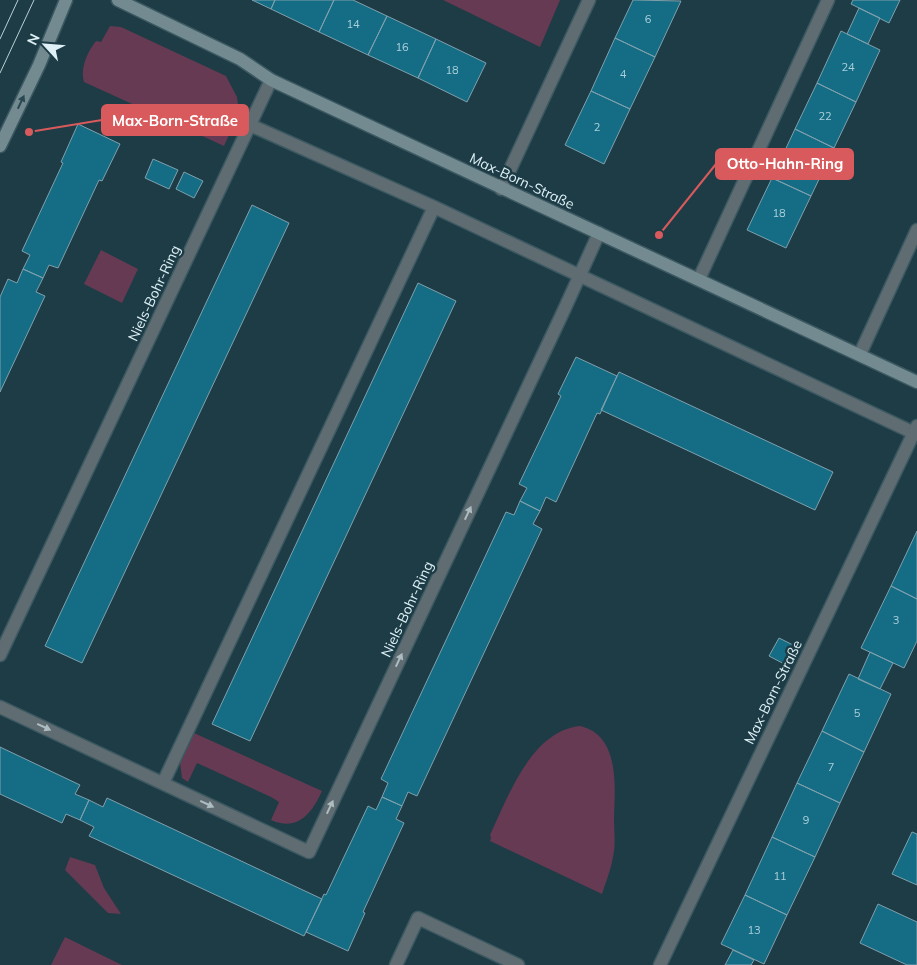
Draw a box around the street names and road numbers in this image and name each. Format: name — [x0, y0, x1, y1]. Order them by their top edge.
street label: Max-Born-Straße — [467, 149, 577, 213]
street label: Niels-Bohr-Ring — [124, 242, 184, 344]
street label: Niels-Bohr-Ring — [377, 558, 437, 660]
street label: Max-Born-Straße — [740, 637, 806, 747]

